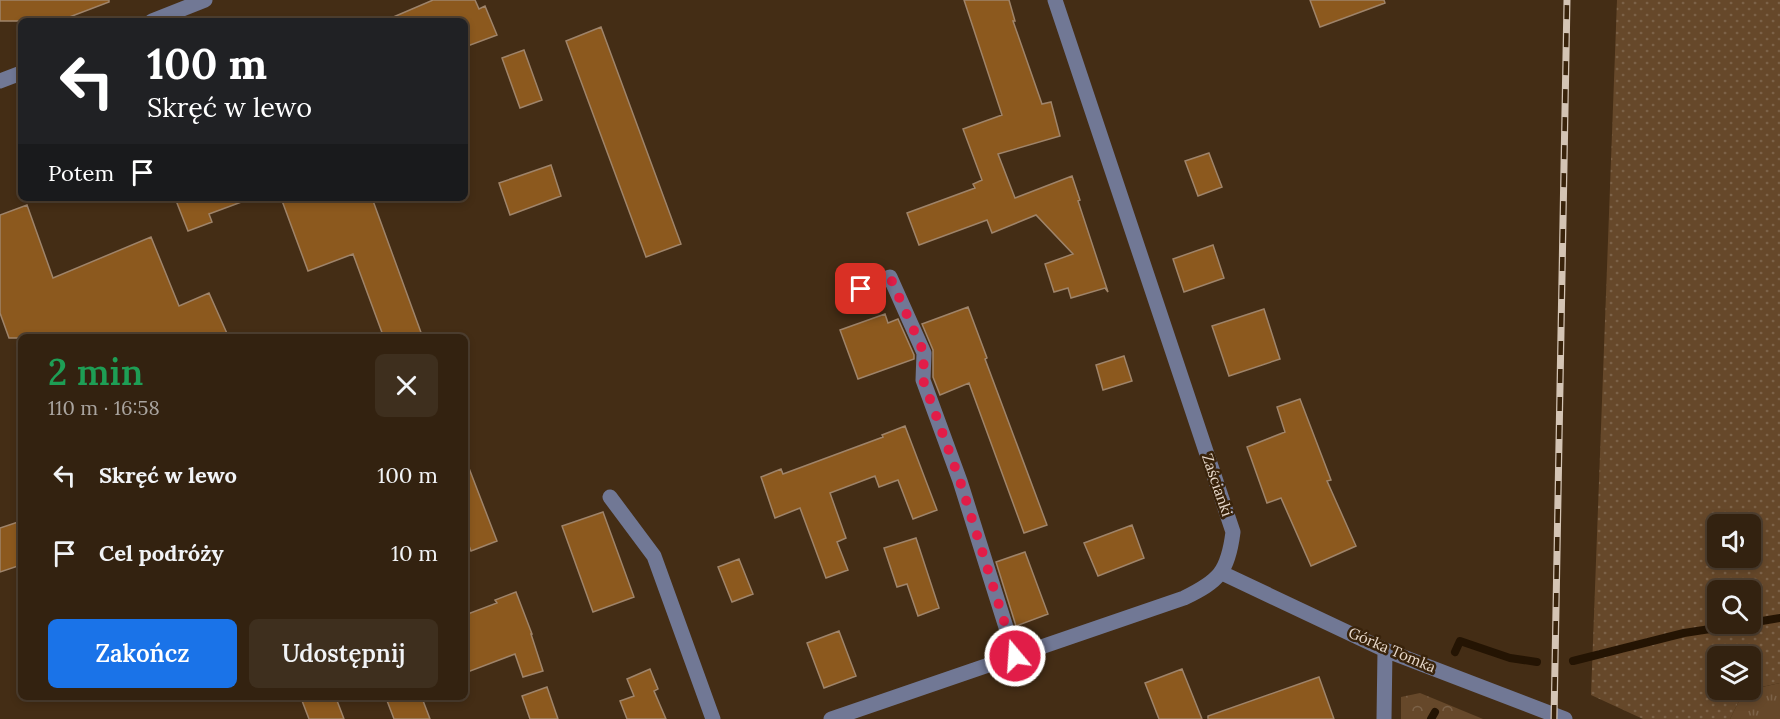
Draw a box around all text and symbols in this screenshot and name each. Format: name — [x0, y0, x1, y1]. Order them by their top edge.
text: 100 m — [147, 37, 267, 91]
icon: left — [48, 42, 126, 120]
text: Skręć w lewo — [147, 90, 312, 124]
icon: arrive — [126, 156, 159, 189]
text: Potem — [48, 159, 114, 187]
pin — [835, 263, 886, 314]
icon: arrive — [844, 272, 877, 305]
text: 2 min — [48, 349, 143, 395]
button: close — [375, 354, 438, 417]
text: 110 m · 16:58 — [48, 395, 160, 420]
street label: Zaścianki — [1198, 451, 1237, 519]
icon: left — [48, 459, 81, 492]
text: Skręć w lewo — [99, 461, 237, 489]
text: 100 m — [377, 461, 438, 489]
map controls — [1707, 514, 1761, 700]
button: sound — [1707, 514, 1761, 568]
icon: arrive — [48, 537, 81, 570]
text: Cel podróży — [99, 539, 224, 567]
text: 10 m — [391, 539, 438, 567]
button: search — [1707, 580, 1761, 634]
button: Zakończ — [48, 619, 237, 688]
button: Udostępnij — [249, 619, 438, 688]
street label: Górka Tomka — [1346, 623, 1439, 677]
position arrow — [983, 624, 1047, 688]
button: layers — [1707, 646, 1761, 700]

